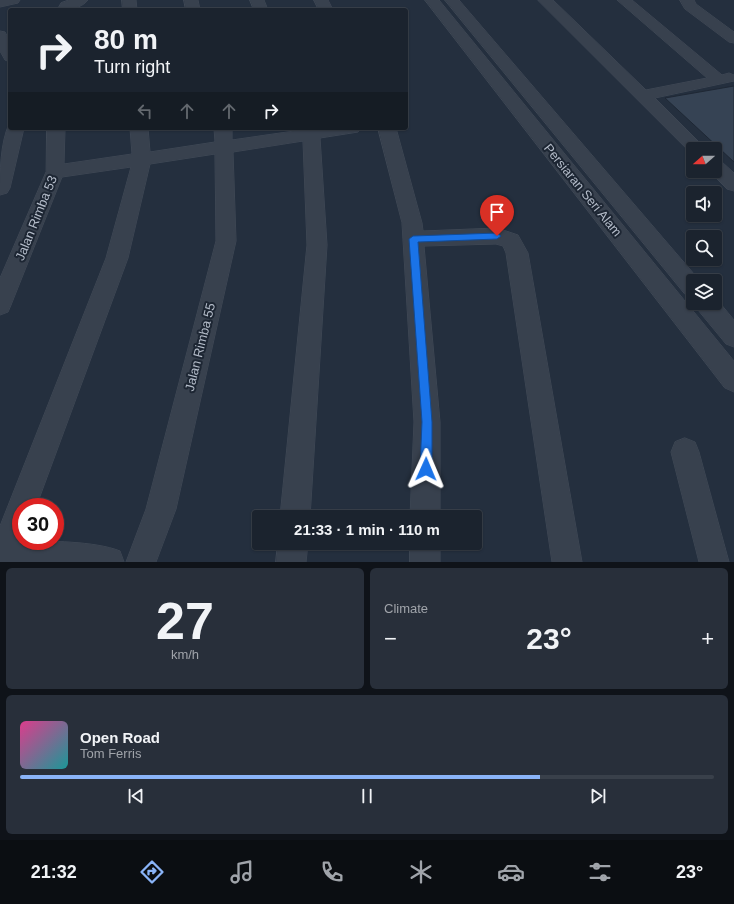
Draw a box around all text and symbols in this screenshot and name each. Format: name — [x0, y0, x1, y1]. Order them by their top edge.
icon: right — [28, 24, 80, 76]
text: 80 m — [94, 24, 158, 55]
text: Turn right — [94, 57, 170, 77]
icon: left — [134, 100, 156, 122]
icon: ahead — [176, 100, 198, 122]
icon: ahead — [218, 100, 240, 122]
icon: right — [260, 100, 282, 122]
street label: Persiaran Seri Alam — [541, 141, 625, 239]
north arrow — [686, 142, 722, 178]
map controls — [686, 142, 722, 310]
street label: Jalan Rimba 53 — [12, 173, 60, 263]
button: sound — [686, 186, 722, 222]
pin — [480, 195, 514, 236]
icon: arrive — [486, 201, 508, 223]
button: search — [686, 230, 722, 266]
button: layers — [686, 274, 722, 310]
street label: Jalan Rimba 55 — [182, 301, 218, 393]
position arrow — [405, 448, 447, 490]
speed limit sign: 30 — [12, 498, 64, 550]
text: 21:33 · 1 min · 110 m — [294, 521, 440, 538]
text: 27 — [156, 592, 214, 650]
text: Climate — [384, 601, 428, 616]
text: 23° — [526, 622, 572, 655]
text: − — [384, 626, 397, 651]
text: + — [701, 626, 714, 651]
text: km/h — [171, 647, 199, 662]
text: Open Road — [80, 729, 160, 746]
text: Tom Ferris — [80, 746, 141, 761]
icon: previous — [125, 785, 147, 807]
icon: pause — [356, 785, 378, 807]
icon: next — [587, 785, 609, 807]
icon: directions — [138, 858, 166, 886]
icon: music — [228, 858, 256, 886]
icon: phone — [318, 858, 346, 886]
icon: climate — [407, 858, 435, 886]
icon: car — [497, 858, 525, 886]
icon: filters — [586, 858, 614, 886]
text: 21:32 — [31, 862, 77, 882]
text: 23° — [676, 862, 703, 882]

